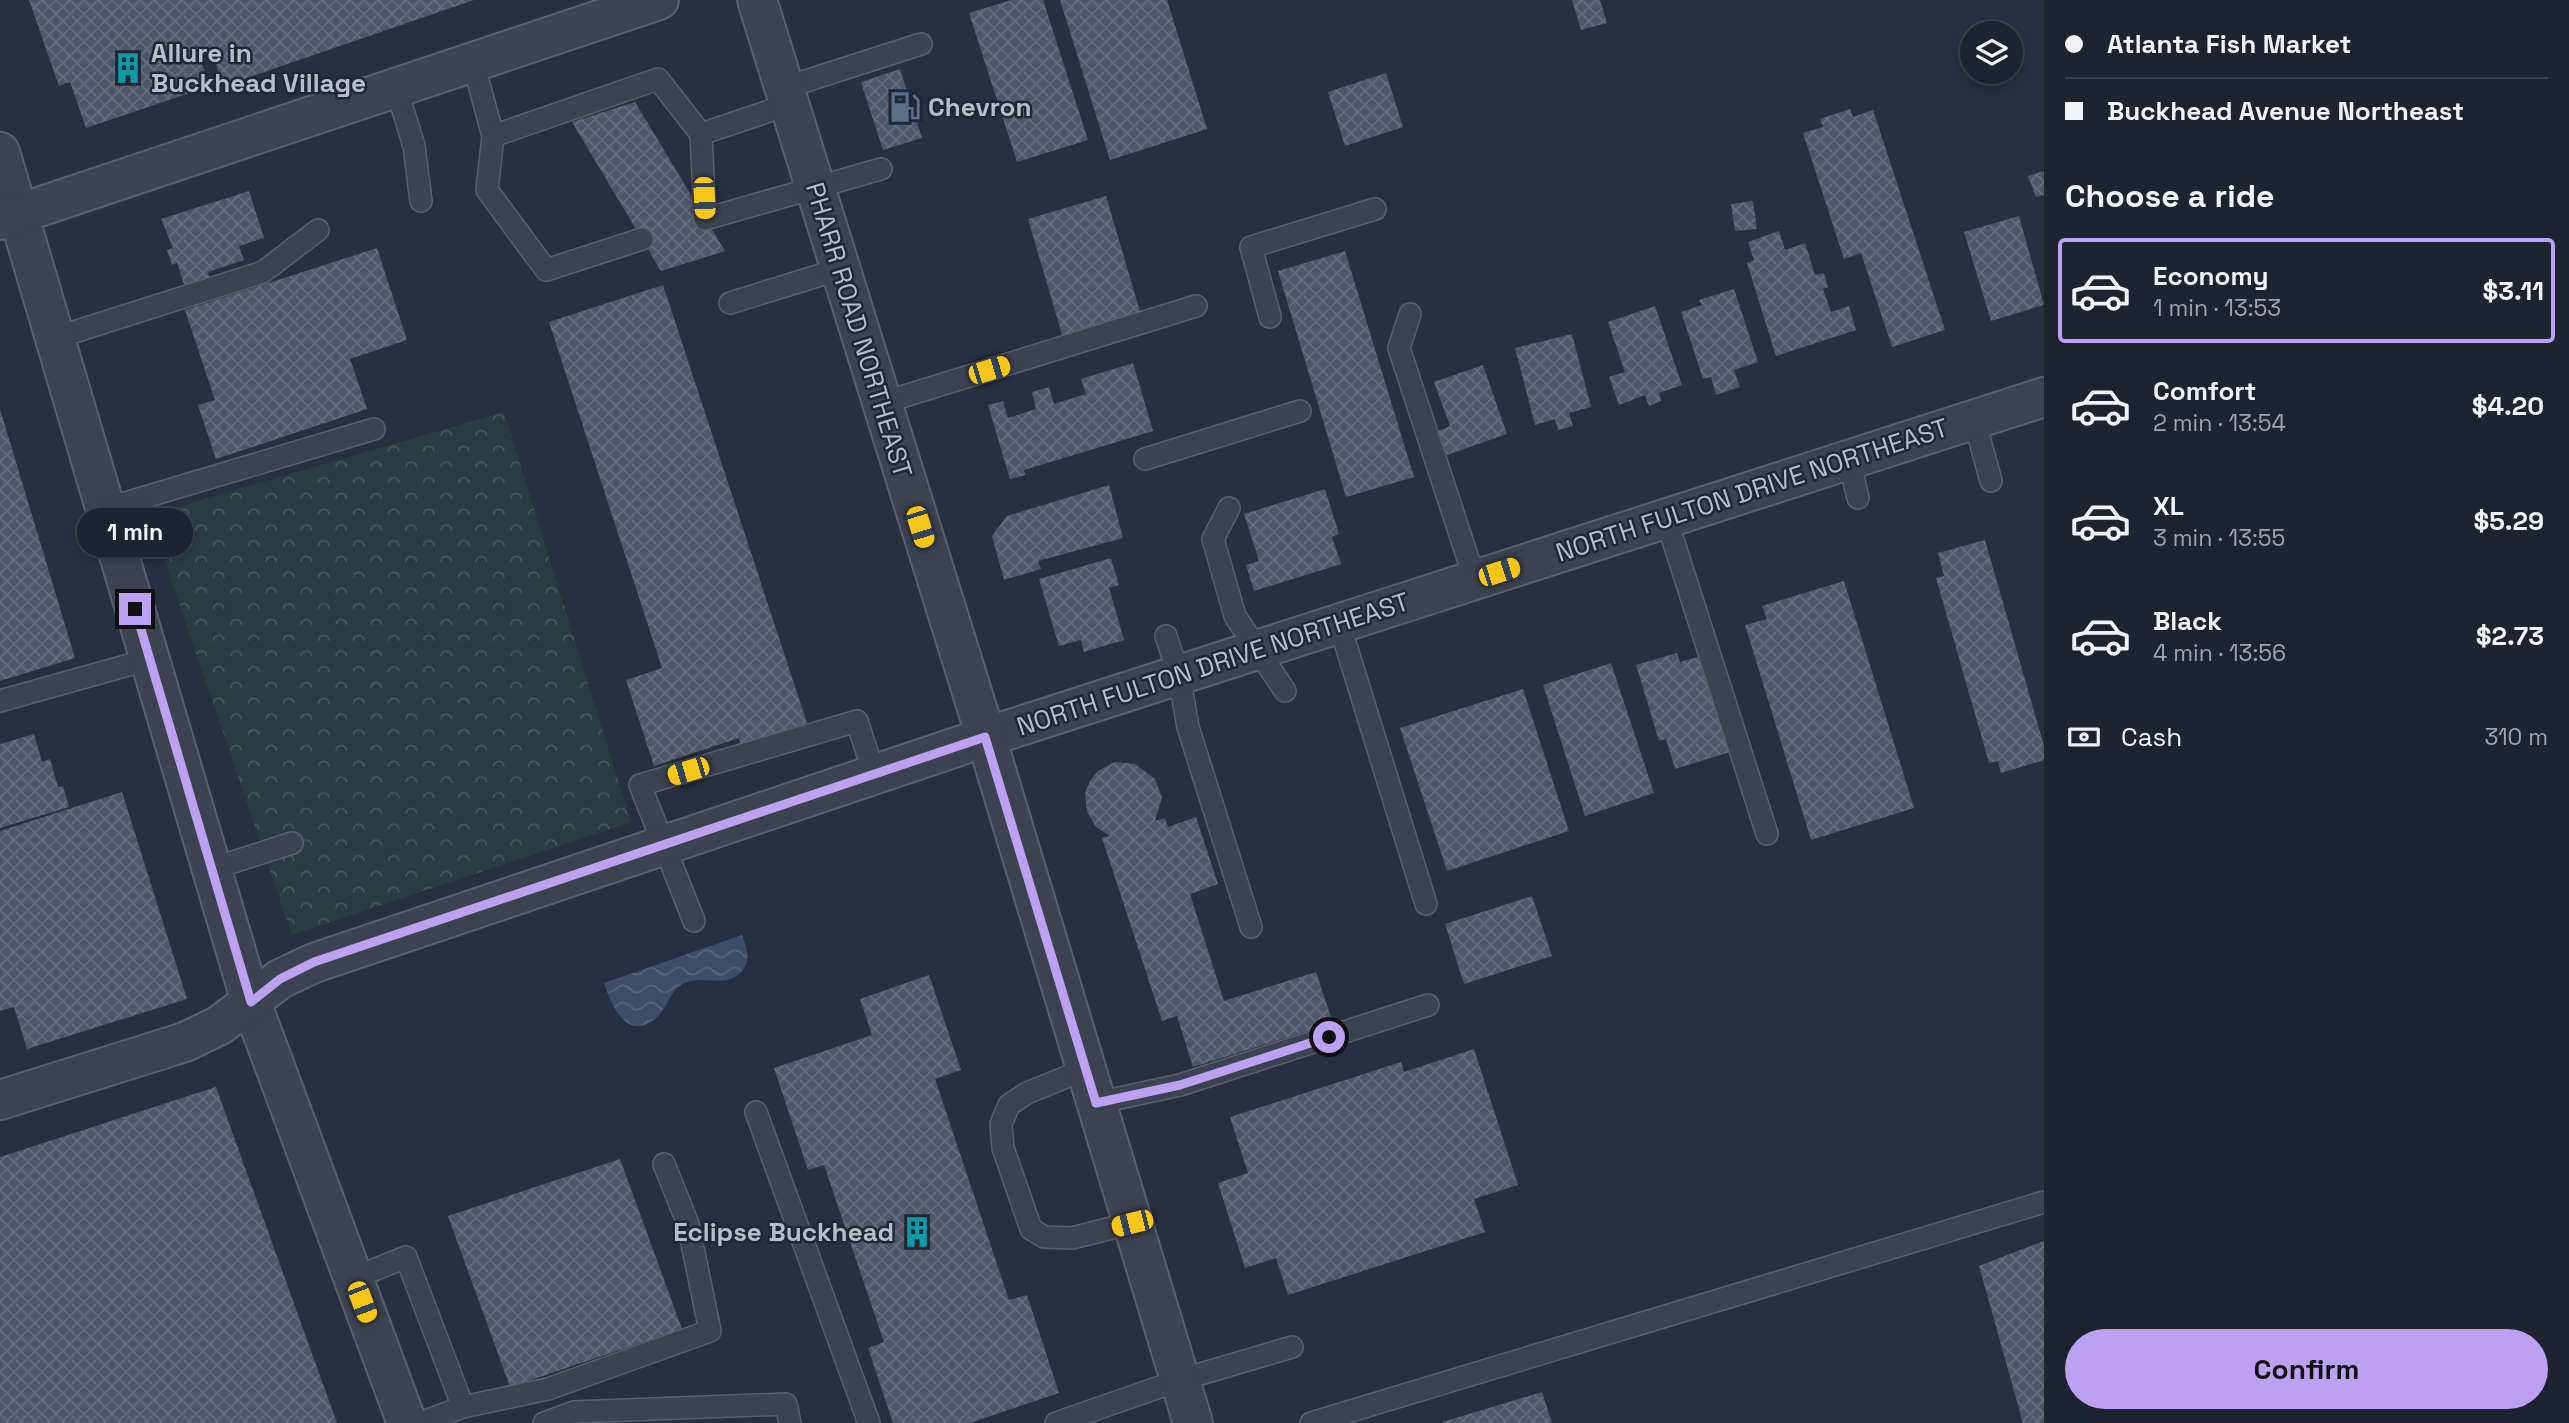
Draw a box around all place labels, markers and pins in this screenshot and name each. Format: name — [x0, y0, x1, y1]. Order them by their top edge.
place label: Allure in Buckhead Village — [151, 36, 366, 100]
building icon: Allure in Buckhead Village — [111, 51, 145, 85]
fuel station icon: Chevron — [888, 90, 922, 124]
place label: Chevron — [928, 90, 1031, 124]
place label: Eclipse Buckhead — [673, 1215, 894, 1249]
building icon: Eclipse Buckhead — [900, 1215, 934, 1249]

